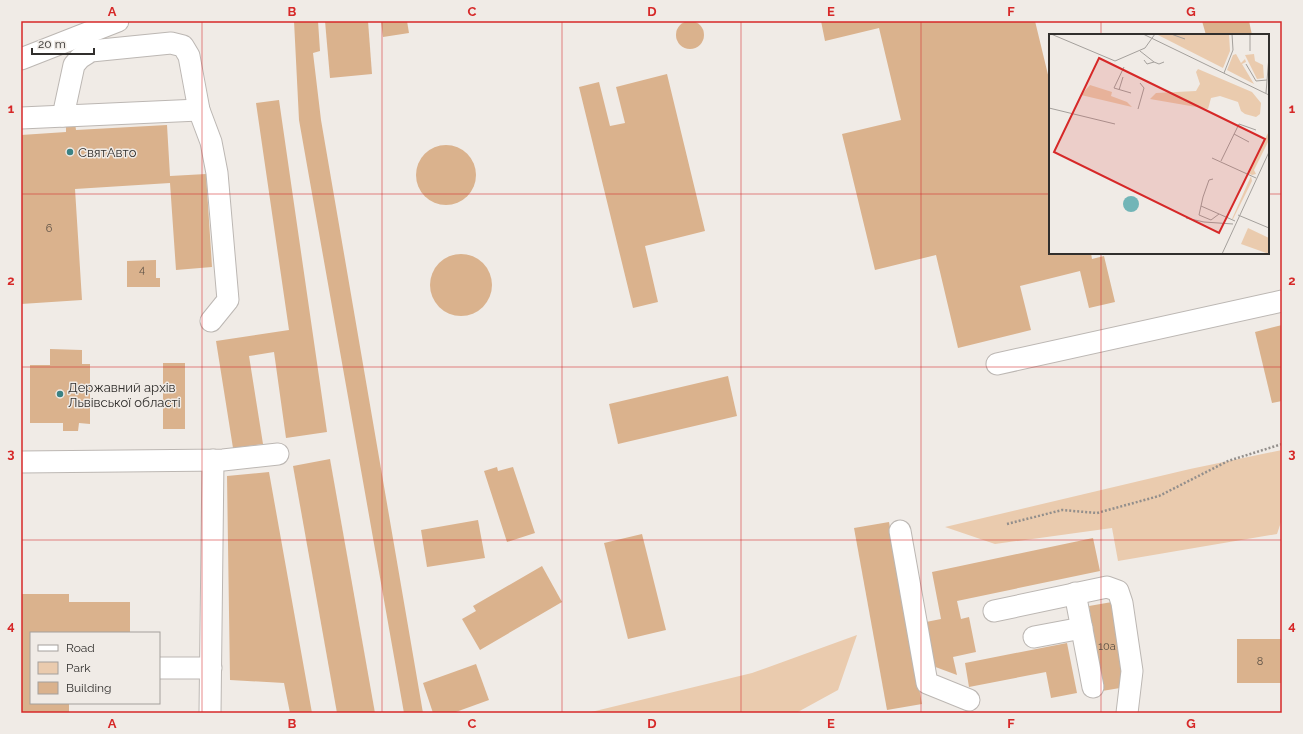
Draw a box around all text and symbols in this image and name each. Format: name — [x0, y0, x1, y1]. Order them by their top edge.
text: A — [108, 4, 117, 19]
text: B — [288, 4, 297, 19]
text: C — [468, 4, 477, 19]
text: D — [647, 4, 657, 19]
text: E — [827, 4, 835, 19]
text: F — [1007, 4, 1015, 19]
text: G — [1186, 4, 1196, 19]
scale bar — [32, 30, 94, 56]
inset map — [1049, 34, 1269, 254]
text: 20 m — [38, 37, 66, 51]
text: 1 — [8, 101, 15, 116]
text: 1 — [1289, 101, 1296, 116]
place label: СвятАвто — [78, 145, 137, 160]
marker: СвятАвто — [65, 147, 75, 157]
house number: 6 — [46, 222, 53, 235]
house number: 4 — [139, 263, 145, 276]
text: 2 — [7, 273, 15, 288]
text: 2 — [1288, 273, 1296, 288]
place label: Державний архів Львівської області — [68, 380, 181, 410]
marker: Державний архів Львівської області — [55, 389, 65, 399]
text: 3 — [7, 446, 15, 461]
text: 3 — [1288, 446, 1296, 461]
text: 4 — [7, 618, 15, 633]
text: 4 — [1288, 618, 1296, 633]
legend — [30, 632, 160, 704]
house number: 10а — [1098, 640, 1116, 653]
text: Road — [66, 641, 95, 655]
house number: 8 — [1257, 655, 1263, 668]
text: Park — [66, 661, 91, 675]
text: Building — [66, 681, 112, 695]
text: A — [108, 716, 117, 731]
text: B — [288, 716, 297, 731]
text: C — [468, 716, 477, 731]
text: D — [647, 716, 657, 731]
text: E — [827, 716, 835, 731]
text: F — [1007, 716, 1015, 731]
text: G — [1186, 716, 1196, 731]

